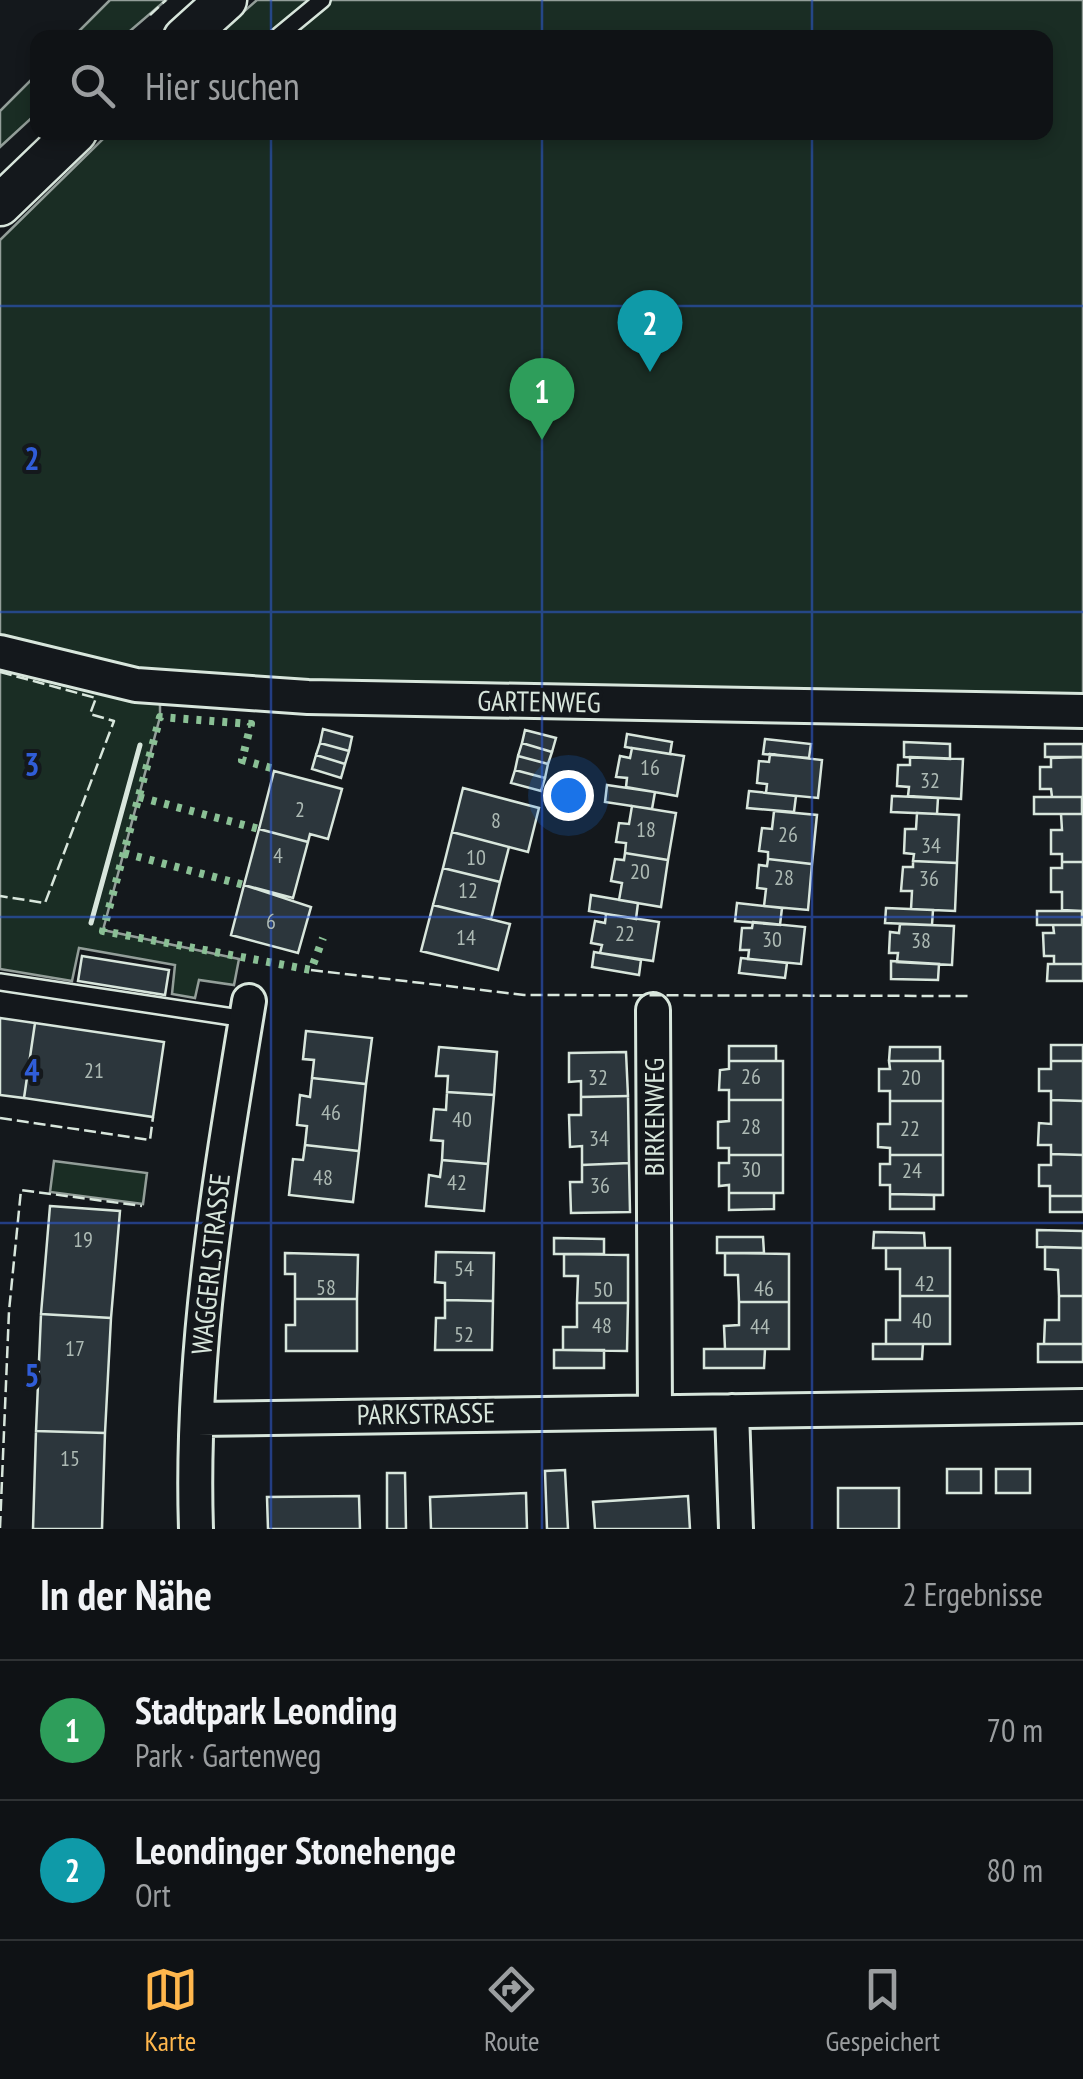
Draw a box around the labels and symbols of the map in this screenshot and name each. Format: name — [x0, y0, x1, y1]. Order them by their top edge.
pin: 2 — [618, 290, 682, 372]
pin: 1 — [510, 358, 574, 440]
text: 2 — [24, 437, 40, 479]
street label: GARTENWEG — [477, 681, 601, 721]
text: 3 — [24, 743, 40, 785]
house number: 16 — [640, 753, 660, 781]
house number: 32 — [920, 766, 940, 794]
your location — [543, 770, 594, 821]
house number: 2 — [295, 795, 305, 823]
house number: 8 — [491, 806, 501, 834]
house number: 18 — [636, 815, 656, 843]
house number: 26 — [778, 820, 798, 848]
house number: 34 — [921, 831, 941, 859]
house number: 4 — [273, 841, 283, 869]
house number: 10 — [466, 843, 486, 871]
house number: 20 — [630, 857, 650, 885]
house number: 28 — [774, 863, 794, 891]
house number: 36 — [919, 864, 939, 892]
house number: 12 — [458, 876, 478, 904]
house number: 6 — [266, 907, 276, 935]
house number: 22 — [615, 919, 635, 947]
house number: 14 — [456, 923, 476, 951]
house number: 30 — [762, 925, 782, 953]
house number: 38 — [911, 926, 931, 954]
text: 4 — [24, 1049, 40, 1091]
house number: 21 — [84, 1056, 104, 1084]
street label: BIRKENWEG — [635, 1058, 672, 1176]
house number: 26 — [741, 1062, 761, 1090]
house number: 32 — [588, 1063, 608, 1091]
house number: 20 — [901, 1063, 921, 1091]
house number: 46 — [321, 1098, 341, 1126]
house number: 40 — [452, 1105, 472, 1133]
house number: 28 — [741, 1112, 761, 1140]
house number: 22 — [900, 1114, 920, 1142]
house number: 34 — [589, 1124, 609, 1152]
house number: 30 — [741, 1155, 761, 1183]
house number: 24 — [902, 1156, 922, 1184]
house number: 48 — [313, 1163, 333, 1191]
house number: 42 — [447, 1168, 467, 1196]
house number: 36 — [590, 1171, 610, 1199]
street label: WAGGERLSTRASSE — [182, 1172, 238, 1356]
house number: 19 — [73, 1225, 93, 1253]
house number: 54 — [454, 1254, 474, 1282]
house number: 42 — [915, 1269, 935, 1297]
house number: 58 — [316, 1273, 336, 1301]
house number: 46 — [754, 1274, 774, 1302]
house number: 50 — [593, 1275, 613, 1303]
house number: 40 — [912, 1306, 932, 1334]
house number: 48 — [592, 1311, 612, 1339]
house number: 44 — [750, 1312, 770, 1340]
house number: 52 — [454, 1320, 474, 1348]
house number: 17 — [65, 1334, 85, 1362]
text: 5 — [24, 1354, 40, 1396]
street label: PARKSTRASSE — [357, 1393, 495, 1433]
house number: 15 — [60, 1444, 80, 1472]

